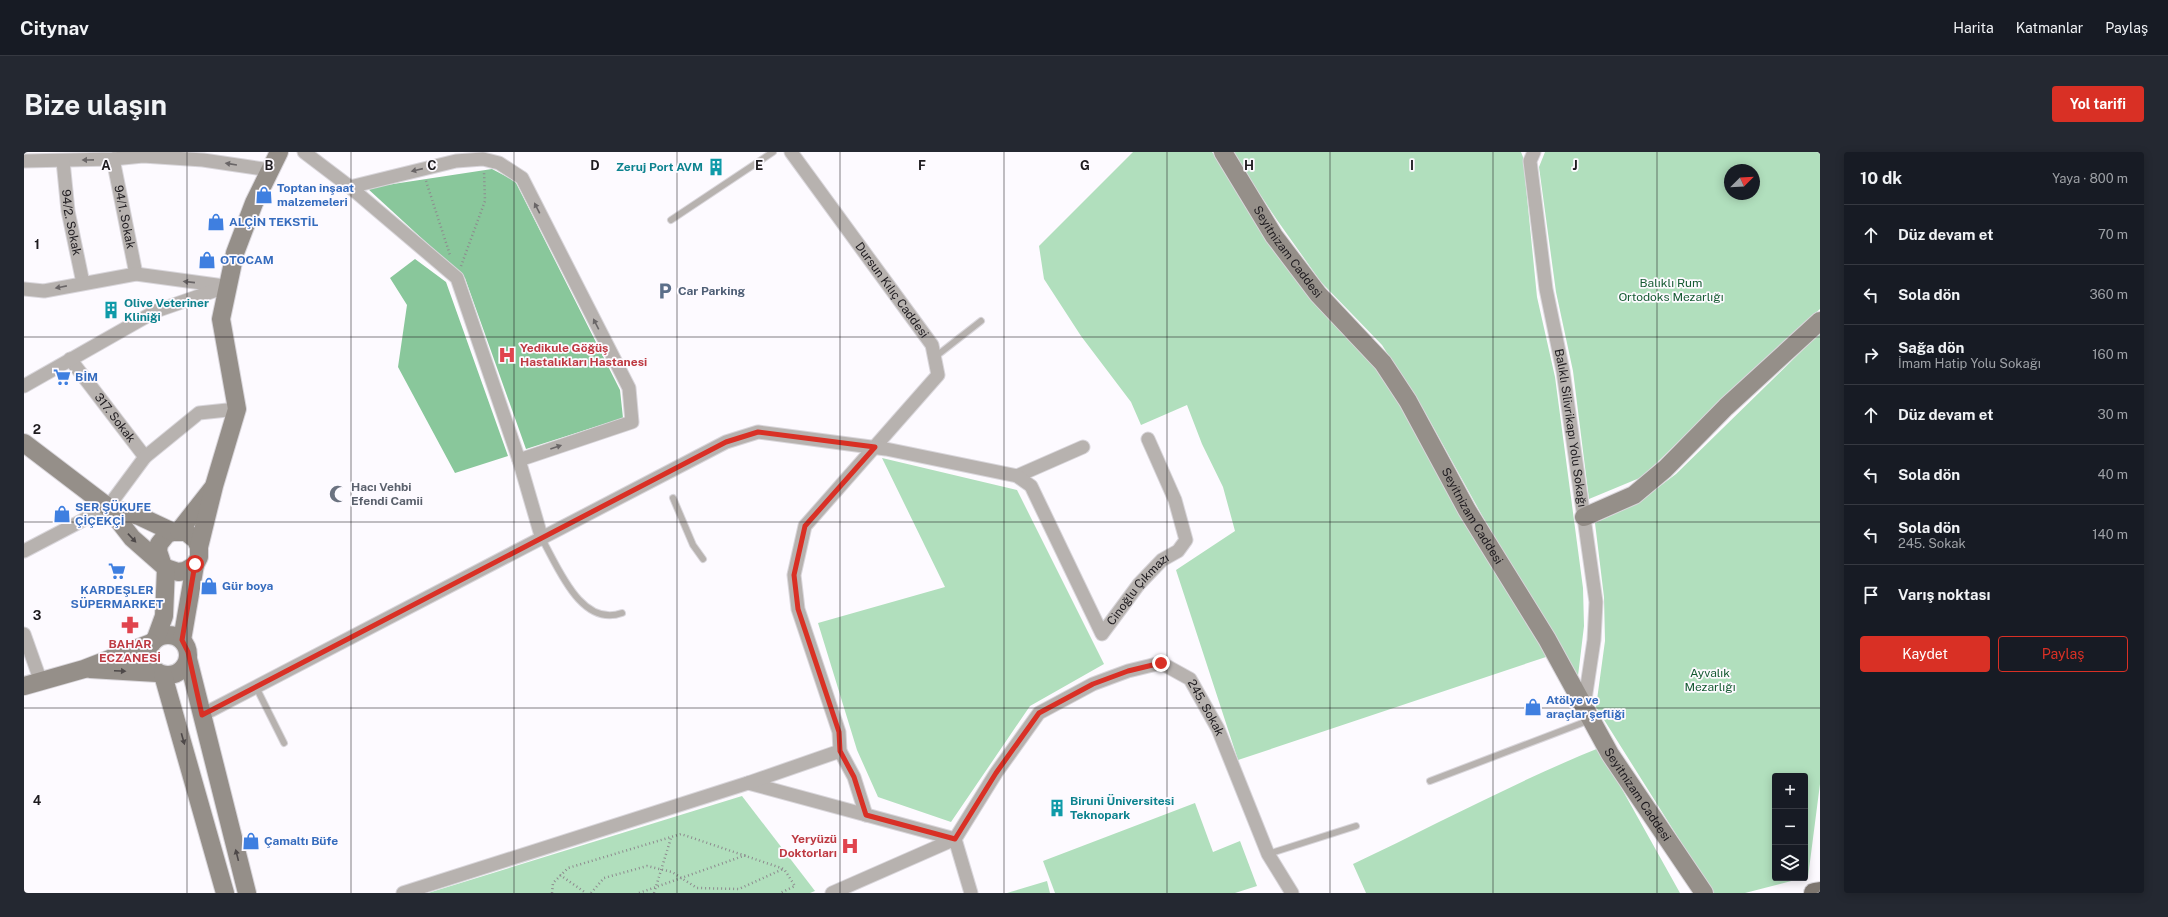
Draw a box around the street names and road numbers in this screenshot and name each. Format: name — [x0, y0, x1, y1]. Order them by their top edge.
street label: 94/1. Sokak — [111, 184, 138, 250]
street label: 94/2. Sokak — [59, 189, 84, 257]
street label: Seyitnizam Caddesi — [1250, 203, 1325, 301]
street label: Dursun Kılıç Caddesi — [852, 240, 931, 341]
street label: Balıklı Silivrikapı Yolu Sokağı — [1552, 347, 1589, 508]
street label: 317. Sokak — [92, 390, 138, 445]
street label: Seyitnizam Caddesi — [1438, 465, 1506, 567]
street label: Cinoğlu Çıkmazı — [1104, 551, 1171, 628]
street label: 245. Sokak — [1185, 677, 1227, 738]
street label: Seyitnizam Caddesi — [1601, 745, 1674, 844]

